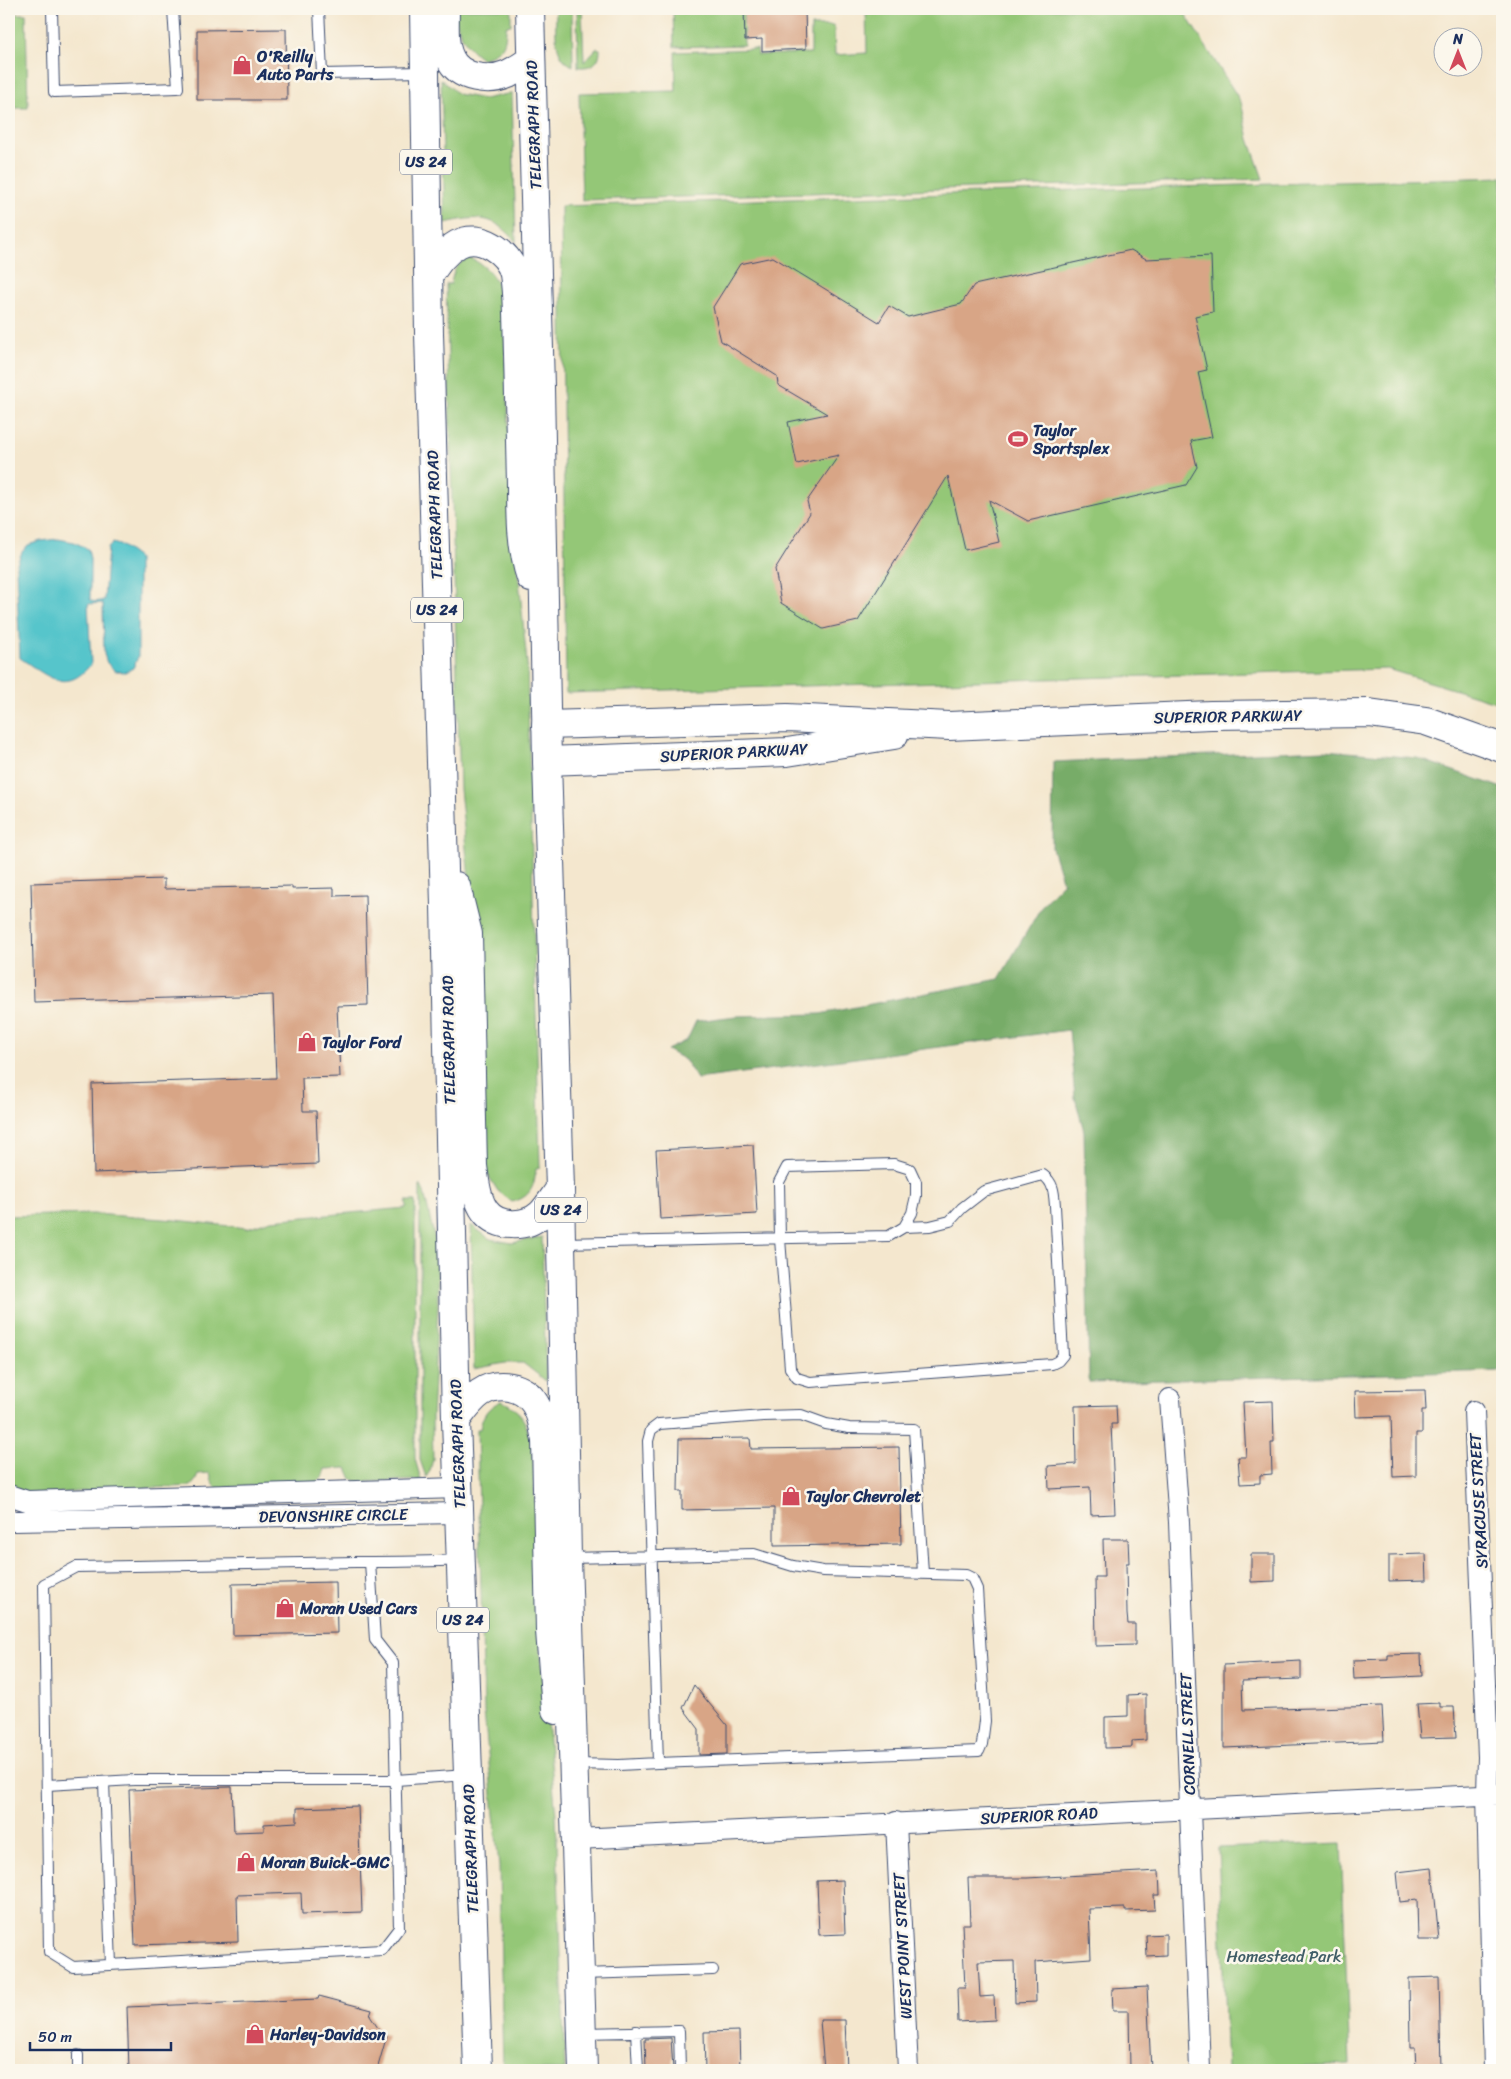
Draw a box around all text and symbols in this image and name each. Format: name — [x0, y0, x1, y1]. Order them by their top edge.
text: N — [1452, 27, 1463, 52]
north arrow — [1434, 28, 1484, 78]
place label: O'Reilly Auto Parts — [256, 42, 334, 89]
shop icon: O'Reilly Auto Parts — [231, 54, 253, 76]
street label: TELEGRAPH ROAD — [517, 60, 550, 190]
road number: US 24 — [400, 150, 452, 174]
place label: Taylor Sportsplex — [1032, 416, 1110, 463]
sports icon: Taylor Sportsplex — [1007, 428, 1029, 450]
street label: TELEGRAPH ROAD — [418, 450, 451, 580]
road number: US 24 — [411, 598, 463, 622]
street label: SUPERIOR PARKWAY — [1154, 701, 1303, 732]
street label: SUPERIOR PARKWAY — [659, 734, 809, 771]
street label: TELEGRAPH ROAD — [433, 975, 464, 1105]
place label: Taylor Ford — [322, 1028, 402, 1057]
shop icon: Taylor Ford — [296, 1031, 318, 1053]
road number: US 24 — [535, 1198, 587, 1222]
street label: TELEGRAPH ROAD — [441, 1379, 474, 1509]
street label: SYRACUSE STREET — [1460, 1432, 1497, 1569]
place label: Taylor Chevrolet — [806, 1482, 921, 1511]
shop icon: Taylor Chevrolet — [780, 1485, 802, 1507]
street label: DEVONSHIRE CIRCLE — [258, 1500, 409, 1531]
place label: Moran Used Cars — [299, 1594, 418, 1623]
shop icon: Moran Used Cars — [274, 1597, 296, 1619]
road number: US 24 — [437, 1608, 489, 1632]
street label: CORNELL STREET — [1171, 1671, 1204, 1795]
street label: TELEGRAPH ROAD — [454, 1784, 487, 1914]
street label: SUPERIOR ROAD — [980, 1798, 1099, 1833]
place label: Moran Buick-GMC — [260, 1848, 390, 1877]
shop icon: Moran Buick-GMC — [235, 1851, 257, 1873]
street label: WEST POINT STREET — [884, 1871, 921, 2020]
park label: Homestead Park — [1227, 1942, 1341, 1971]
scale bar — [30, 2019, 171, 2051]
place label: Harley-Davidson — [269, 2020, 386, 2049]
shop icon: Harley-Davidson — [244, 2023, 266, 2045]
text: 50 m — [38, 2024, 73, 2050]

